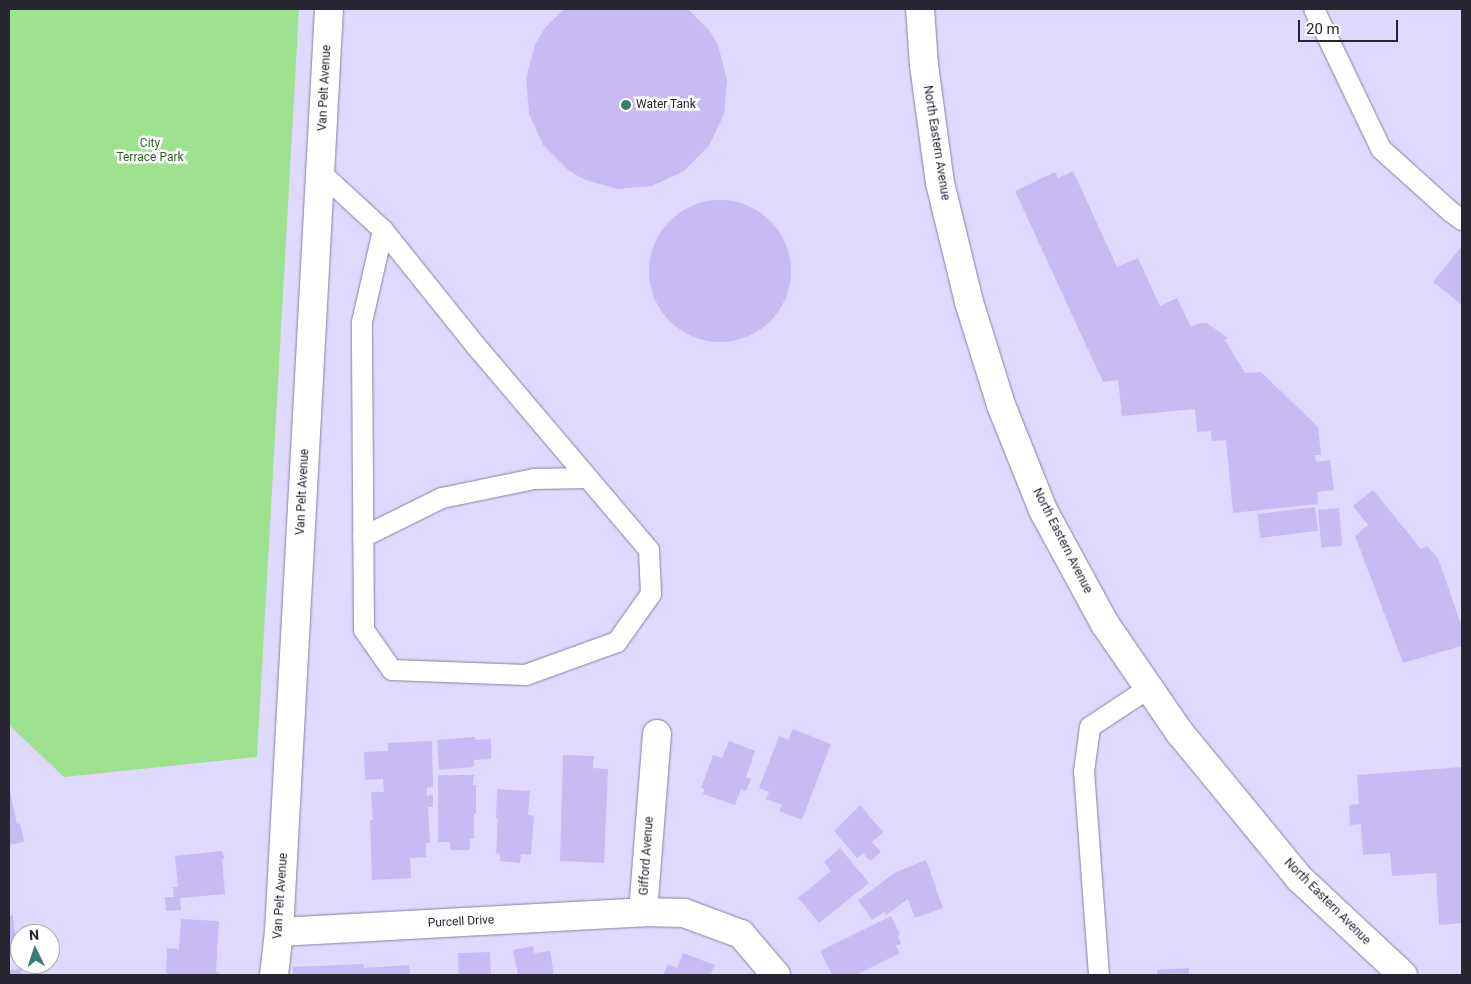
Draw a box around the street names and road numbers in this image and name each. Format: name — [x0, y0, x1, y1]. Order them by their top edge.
street label: Van Pelt Avenue — [316, 44, 334, 132]
street label: North Eastern Avenue — [920, 85, 952, 201]
street label: Van Pelt Avenue — [294, 448, 312, 536]
street label: North Eastern Avenue — [1029, 486, 1095, 596]
street label: Gifford Avenue — [637, 816, 657, 896]
street label: Van Pelt Avenue — [271, 852, 291, 940]
street label: North Eastern Avenue — [1281, 856, 1373, 948]
street label: Purcell Drive — [427, 913, 495, 931]

